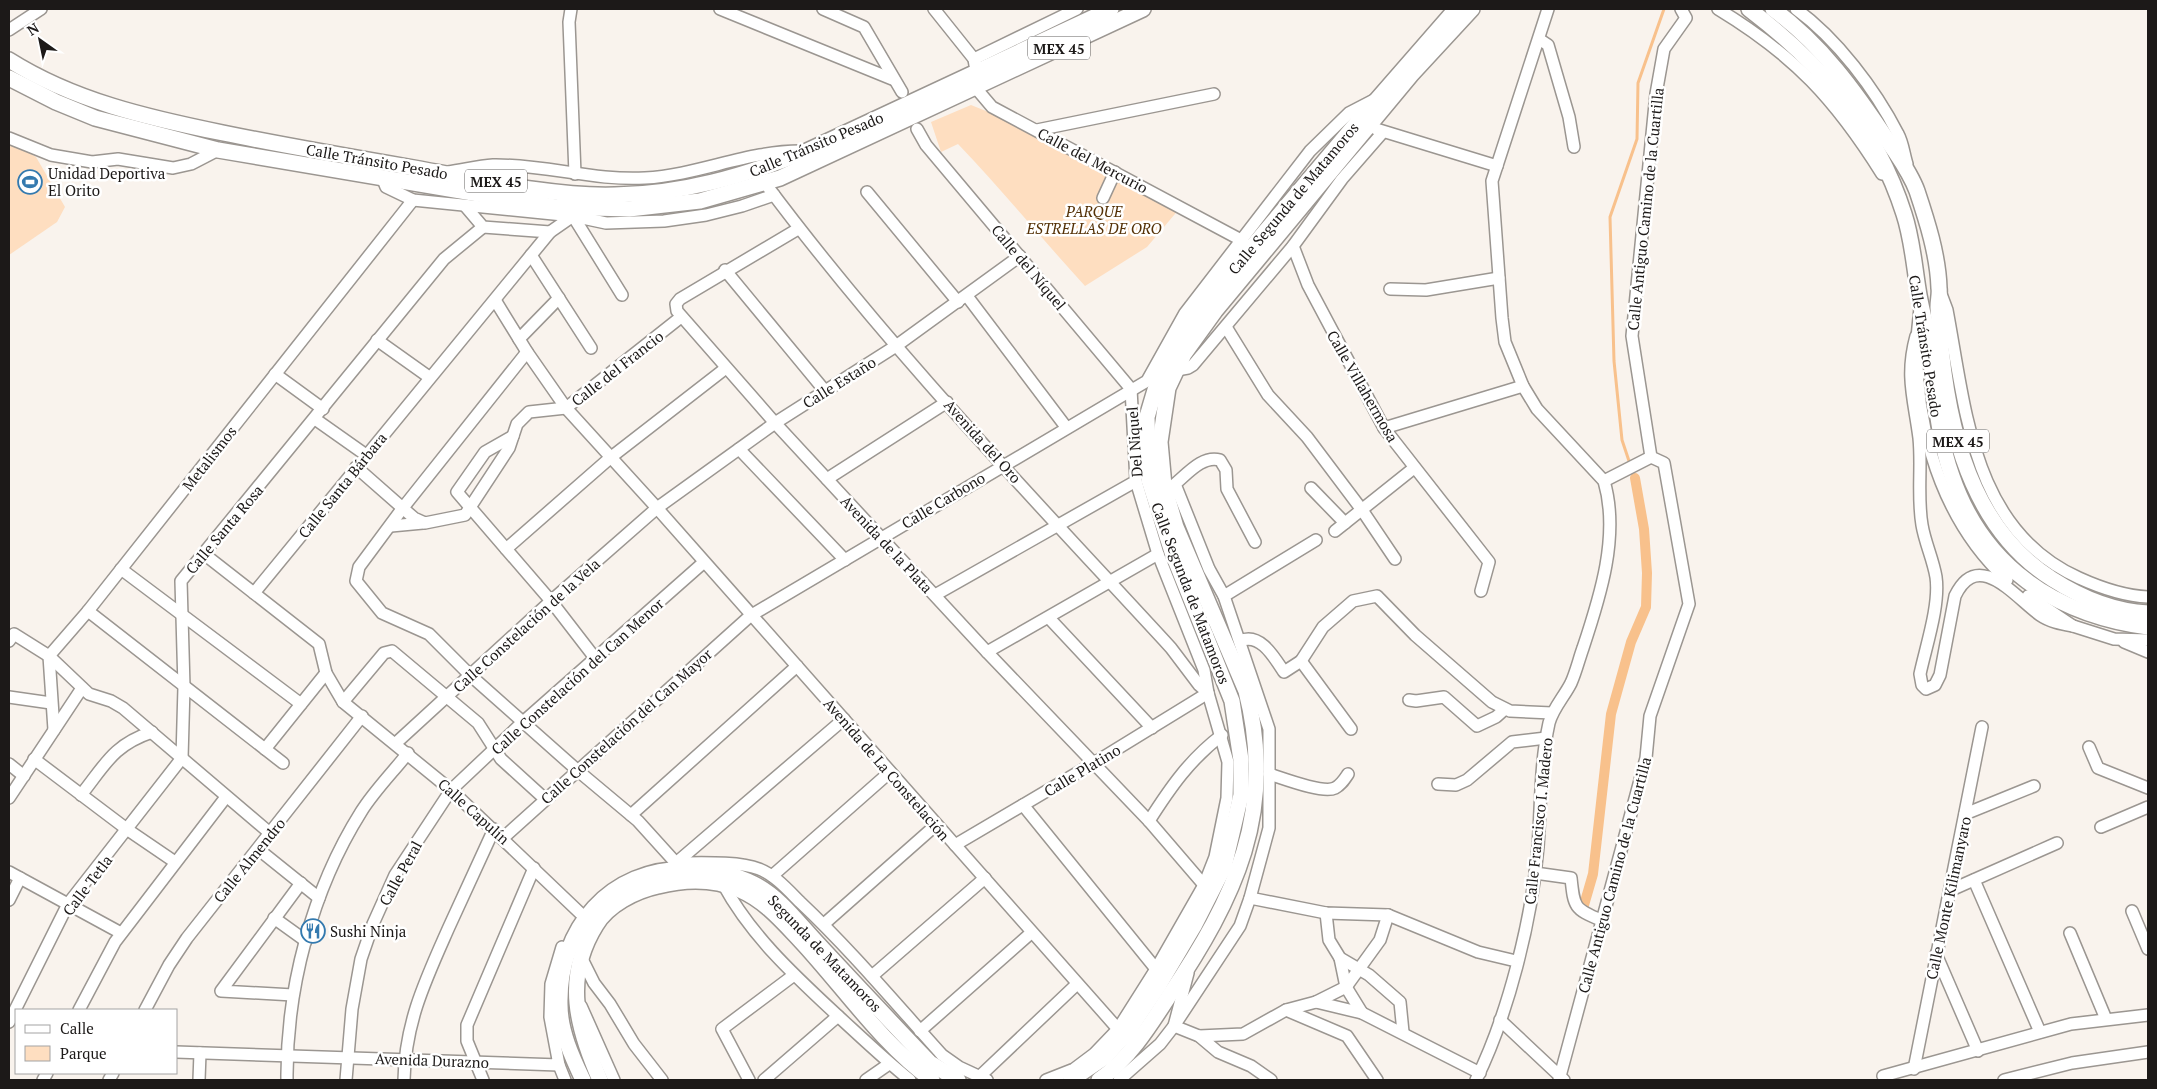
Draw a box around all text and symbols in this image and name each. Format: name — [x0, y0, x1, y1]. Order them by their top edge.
north arrow — [15, 15, 65, 65]
text: N — [23, 18, 43, 40]
road number: MEX 45 — [1028, 36, 1090, 59]
street label: Calle Antiguo Camino de la Cuartilla — [1622, 86, 1668, 331]
street label: Calle Tránsito Pesado — [746, 107, 886, 181]
street label: Calle Segunda de Matamoros — [1223, 118, 1363, 278]
street label: Calle del Mercurio — [1034, 123, 1152, 197]
street label: Calle Tránsito Pesado — [304, 139, 450, 183]
place label: Unidad Deportiva El Orito — [48, 163, 166, 200]
sports icon: Unidad Deportiva El Orito — [17, 169, 43, 195]
road number: MEX 45 — [465, 170, 527, 192]
park label: PARQUE ESTRELLAS DE ORO — [1025, 201, 1162, 238]
street label: Calle del Níquel — [987, 220, 1071, 314]
street label: Calle Tránsito Pesado — [1905, 273, 1947, 419]
street label: Calle del Francio — [567, 326, 667, 410]
street label: Calle Villahermosa — [1323, 327, 1403, 446]
street label: Calle Estaño — [798, 352, 880, 412]
street label: Avenida del Oro — [940, 395, 1026, 487]
street label: Del Niquel — [1122, 406, 1146, 478]
street label: Metalismos — [177, 422, 241, 494]
street label: Calle Santa Bárbara — [293, 428, 391, 542]
road number: MEX 45 — [1927, 430, 1989, 452]
street label: Calle Carbono — [898, 467, 988, 533]
street label: Calle Santa Rosa — [181, 480, 267, 578]
street label: Avenida de la Plata — [837, 491, 938, 597]
street label: Calle Segunda de Matamoros — [1147, 499, 1235, 687]
street label: Calle Constelación de la Vela — [448, 553, 604, 696]
street label: Calle Constelación del Can Menor — [487, 593, 668, 759]
street label: Calle Constelación del Can Mayor — [536, 644, 716, 808]
street label: Avenida de La Constelación — [819, 693, 955, 845]
street label: Calle Francisco I. Madero — [1519, 737, 1557, 905]
street label: Calle Platino — [1040, 739, 1124, 801]
street label: Calle Antiguo Camino de la Cuartilla — [1573, 754, 1655, 995]
street label: Calle Capulín — [434, 774, 514, 849]
street label: Calle Almendro — [209, 813, 289, 907]
street label: Calle Monte Kilimanyaro — [1921, 815, 1975, 981]
street label: Calle Peral — [374, 837, 426, 909]
street label: Calle Tetla — [58, 850, 117, 919]
street label: Segunda de Matamoros — [764, 890, 886, 1016]
restaurant icon: Sushi Ninja — [300, 918, 326, 944]
place label: Sushi Ninja — [330, 921, 407, 941]
legend — [15, 1009, 178, 1074]
text: Calle — [60, 1018, 94, 1038]
text: Parque — [60, 1043, 107, 1063]
street label: Avenida Durazno — [375, 1048, 489, 1072]

